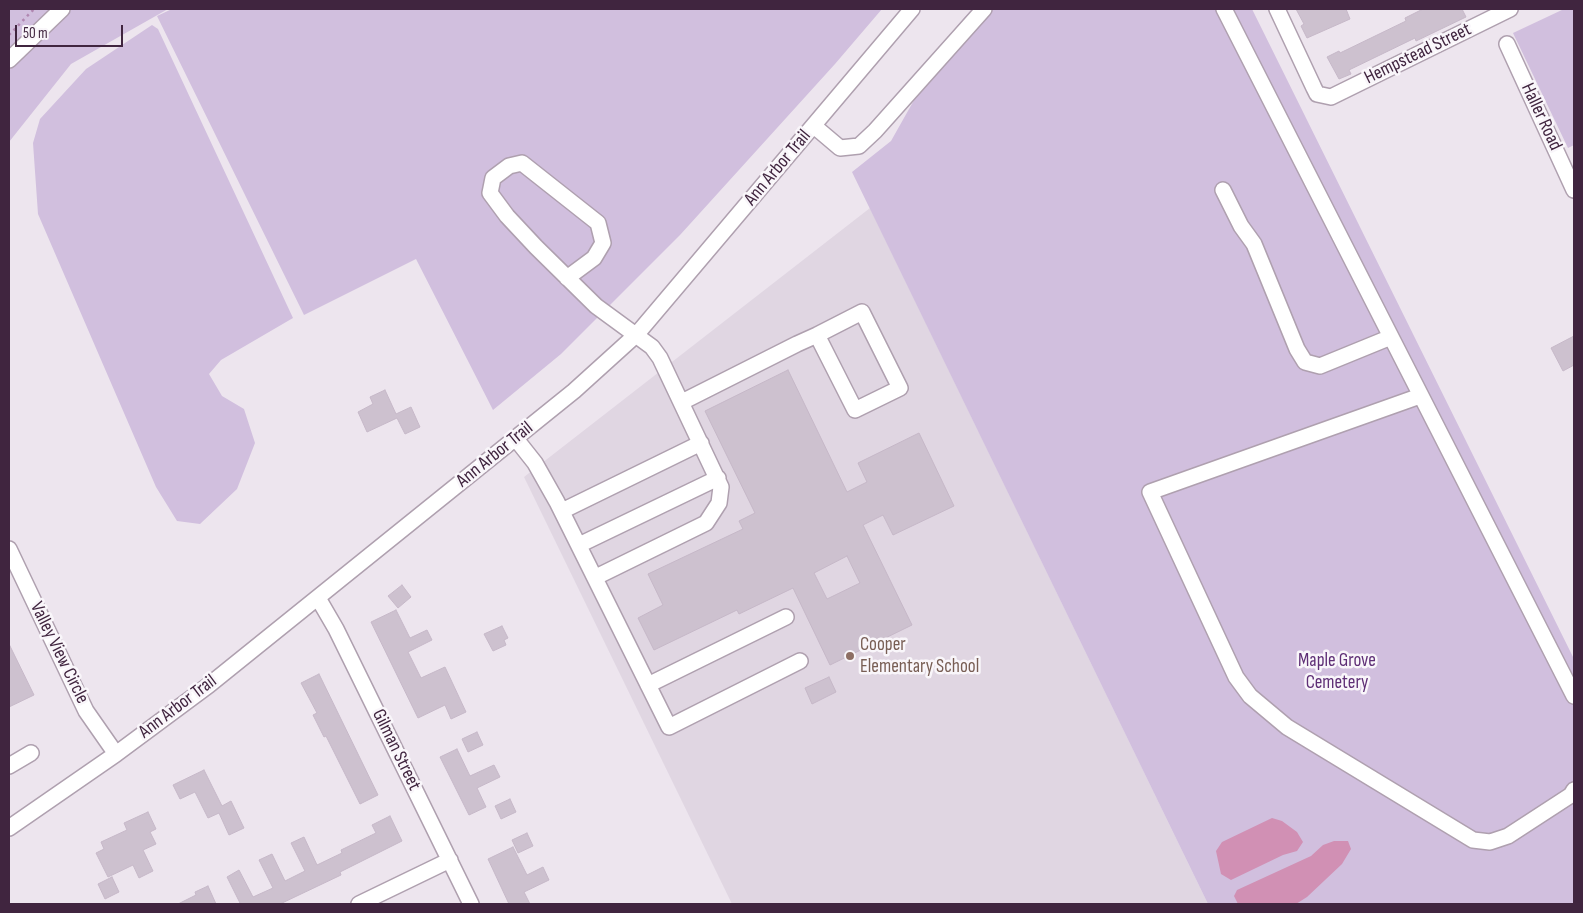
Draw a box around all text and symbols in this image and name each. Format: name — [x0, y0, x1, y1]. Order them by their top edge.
scale bar — [18, 15, 125, 47]
street label: Hempstead Street — [1361, 18, 1475, 90]
text: 50 m — [23, 24, 48, 43]
street label: Haller Road — [1515, 80, 1567, 154]
street label: Ann Arbor Trail — [740, 126, 816, 210]
street label: Ann Arbor Trail — [452, 417, 538, 493]
street label: Valley View Circle — [25, 598, 93, 708]
place label: Cooper Elementary School — [860, 634, 979, 678]
marker: Cooper Elementary School — [844, 650, 856, 662]
park label: Maple Grove Cemetery — [1298, 650, 1376, 694]
street label: Ann Arbor Trail — [134, 670, 222, 744]
street label: Gilman Street — [367, 706, 425, 794]

